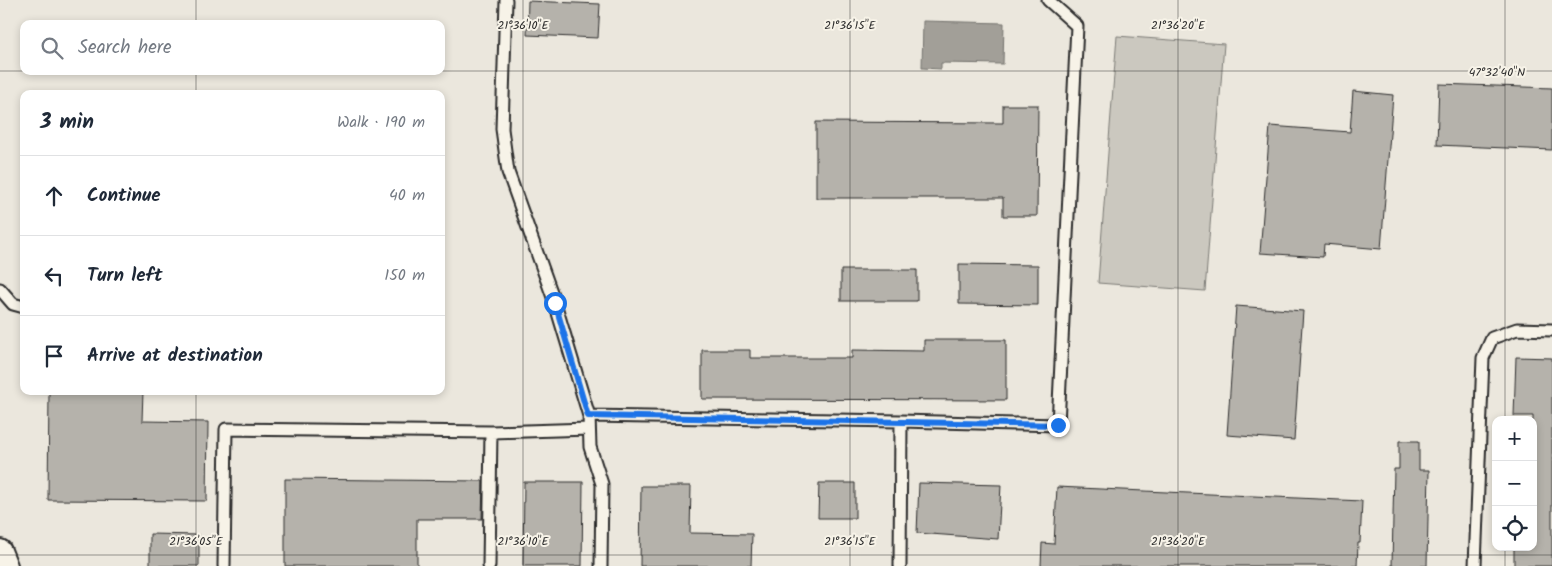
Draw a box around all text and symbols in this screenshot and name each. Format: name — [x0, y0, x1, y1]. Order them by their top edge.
text: 21°36'10"E — [498, 16, 549, 35]
text: 21°36'15"E — [824, 16, 877, 35]
text: 21°36'20"E — [1151, 16, 1206, 35]
search box — [20, 20, 445, 75]
text: Search here — [78, 33, 172, 63]
icon: search — [38, 34, 66, 62]
text: 47°32'40"N — [1469, 63, 1525, 82]
text: 3 min — [40, 106, 94, 139]
text: Walk · 190 m — [337, 110, 425, 135]
text: Continue — [87, 181, 160, 211]
icon: ahead — [40, 182, 68, 210]
text: 40 m — [389, 183, 425, 208]
text: Turn left — [87, 261, 162, 291]
icon: left — [40, 262, 68, 290]
text: 150 m — [384, 263, 425, 288]
route start — [544, 292, 567, 315]
text: Arrive at destination — [87, 341, 263, 371]
icon: arrive — [40, 342, 68, 370]
route end — [1047, 414, 1070, 437]
map controls — [1492, 416, 1537, 551]
button: + — [1492, 416, 1537, 461]
button: − — [1492, 461, 1537, 506]
button: locate — [1492, 506, 1537, 551]
text: 21°36'05"E — [169, 532, 224, 551]
text: 21°36'10"E — [498, 532, 549, 551]
text: 21°36'15"E — [824, 532, 877, 551]
text: 21°36'20"E — [1151, 532, 1206, 551]

